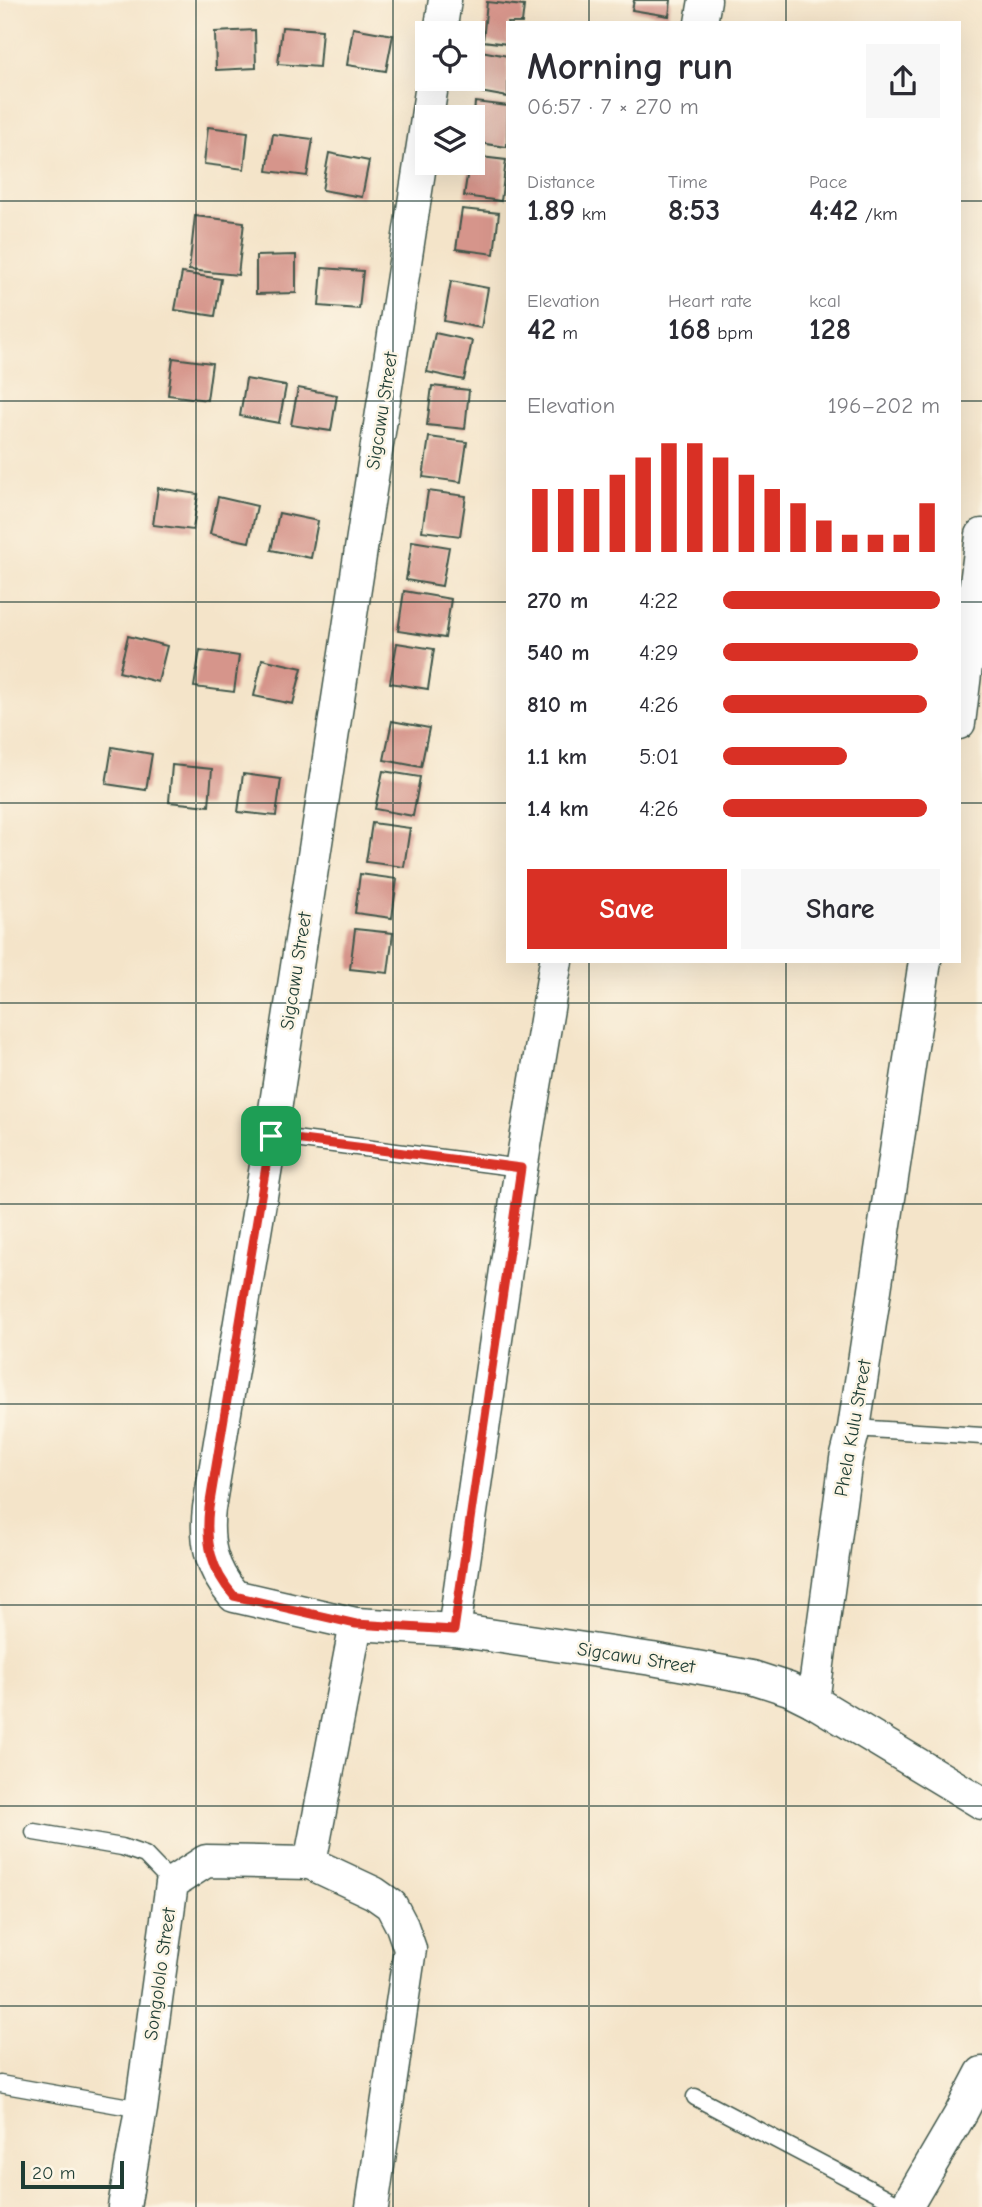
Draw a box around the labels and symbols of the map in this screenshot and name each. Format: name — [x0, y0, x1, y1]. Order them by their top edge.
street label: Sigcawu Street — [362, 350, 402, 471]
street label: Sigcawu Street — [276, 910, 316, 1031]
pin — [241, 1106, 301, 1166]
street label: Phela Kulu Street — [830, 1357, 876, 1498]
street label: Sigcawu Street — [576, 1638, 697, 1678]
street label: Songololo Street — [140, 1906, 180, 2042]
scale bar — [21, 2158, 124, 2190]

